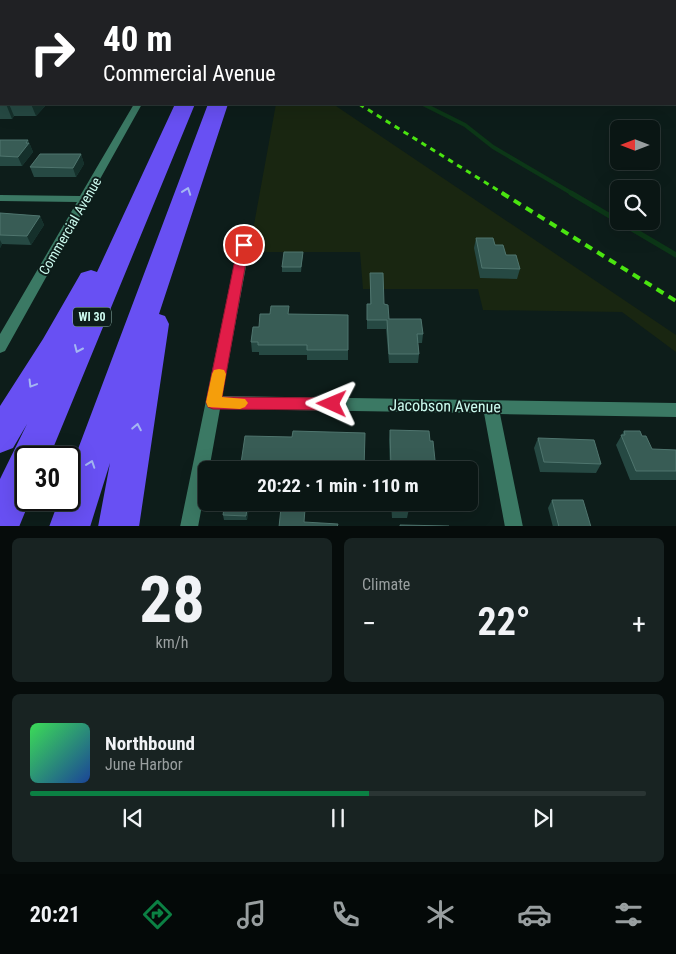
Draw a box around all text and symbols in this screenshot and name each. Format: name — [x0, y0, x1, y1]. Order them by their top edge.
text: 40 m — [103, 19, 172, 60]
icon: right — [20, 20, 85, 85]
text: Commercial Avenue — [103, 61, 276, 86]
north arrow — [610, 120, 660, 170]
map controls — [610, 120, 660, 230]
street label: Commercial Avenue — [36, 174, 105, 278]
button: search — [610, 180, 660, 230]
one-way arrow — [181, 187, 191, 196]
pin — [223, 224, 265, 266]
icon: arrive — [230, 231, 258, 259]
road number: WI 30 — [73, 308, 111, 326]
one-way arrow — [74, 344, 84, 353]
position arrow — [305, 377, 357, 429]
one-way arrow — [28, 379, 38, 388]
street label: Jacobson Avenue — [389, 396, 501, 416]
one-way arrow — [131, 423, 141, 431]
speed limit sign: 30 — [15, 446, 80, 511]
one-way arrow — [85, 460, 95, 469]
text: 20:22 · 1 min · 110 m — [257, 474, 419, 497]
text: 28 — [139, 562, 205, 638]
text: Climate — [362, 575, 410, 594]
text: 22° — [477, 600, 531, 644]
text: − — [362, 607, 376, 640]
text: + — [632, 607, 646, 640]
text: km/h — [156, 633, 188, 652]
text: Northbound — [105, 732, 195, 755]
text: June Harbor — [105, 755, 183, 774]
icon: previous — [119, 804, 147, 832]
icon: pause — [324, 804, 352, 832]
icon: next — [529, 804, 557, 832]
icon: directions — [140, 897, 175, 932]
icon: music — [234, 897, 269, 932]
icon: phone — [328, 897, 363, 932]
icon: climate — [423, 897, 458, 932]
icon: car — [517, 897, 552, 932]
icon: filters — [611, 897, 646, 932]
text: 20:21 — [30, 902, 80, 927]

